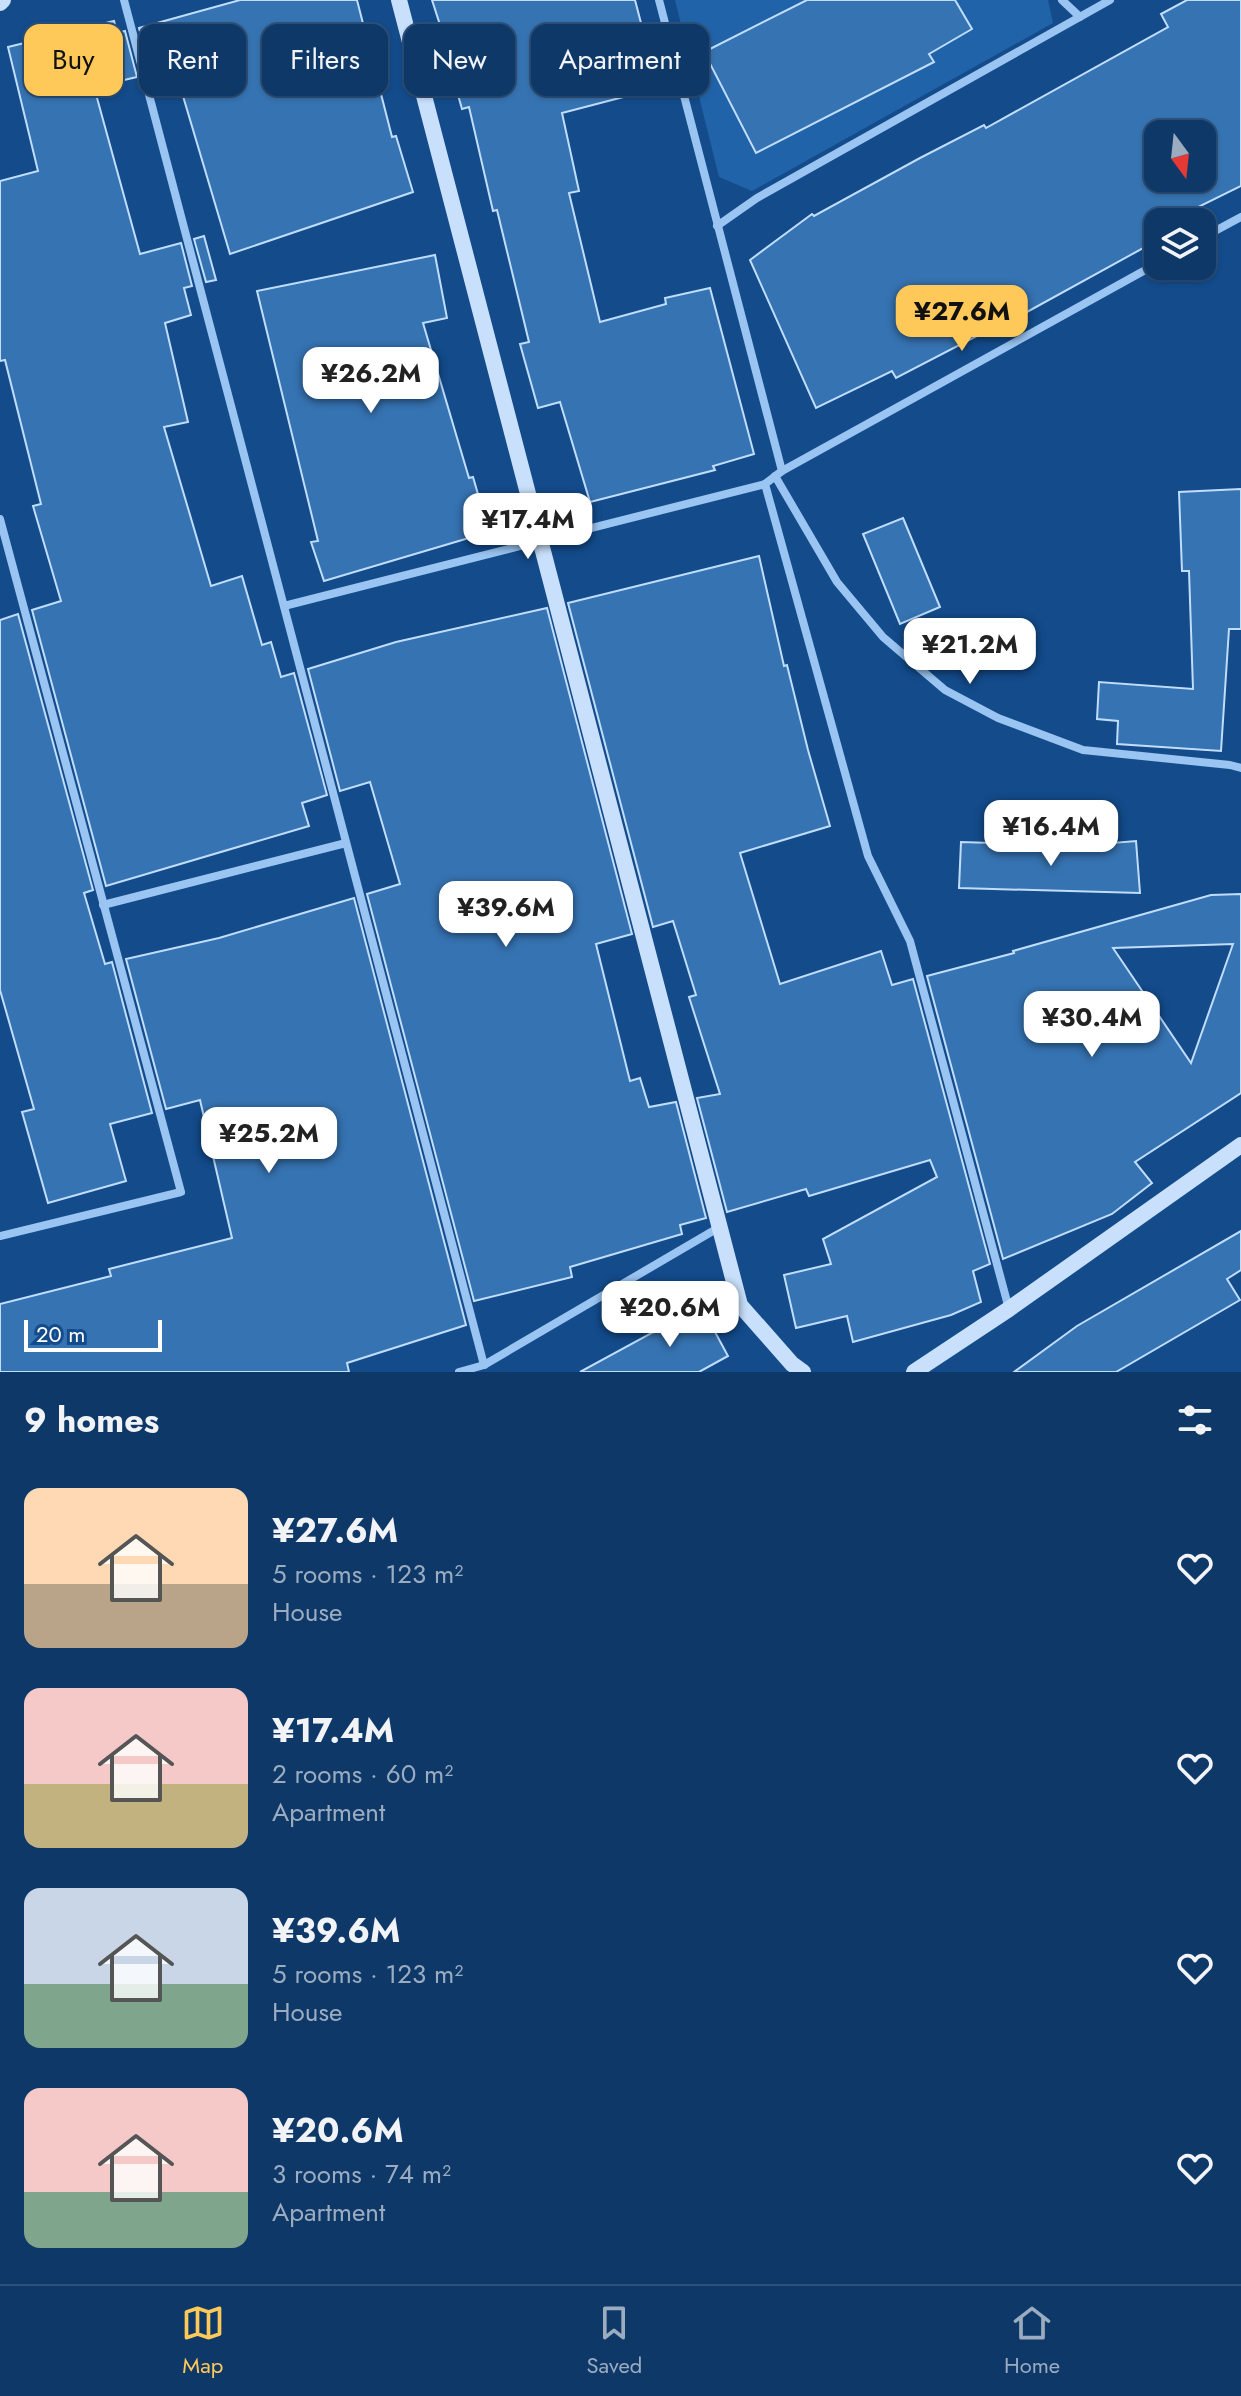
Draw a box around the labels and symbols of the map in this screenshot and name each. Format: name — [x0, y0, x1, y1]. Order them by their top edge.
north arrow — [1144, 120, 1216, 192]
pin: ¥27.6M — [897, 285, 1027, 353]
pin: ¥26.2M — [306, 347, 436, 415]
pin: ¥17.4M — [463, 493, 593, 561]
pin: ¥21.2M — [905, 618, 1035, 686]
pin: ¥16.4M — [986, 800, 1116, 868]
pin: ¥39.6M — [441, 881, 571, 949]
pin: ¥30.4M — [1027, 991, 1157, 1059]
pin: ¥25.2M — [204, 1107, 334, 1175]
pin: ¥20.6M — [605, 1281, 735, 1349]
scale bar — [24, 1316, 162, 1352]

